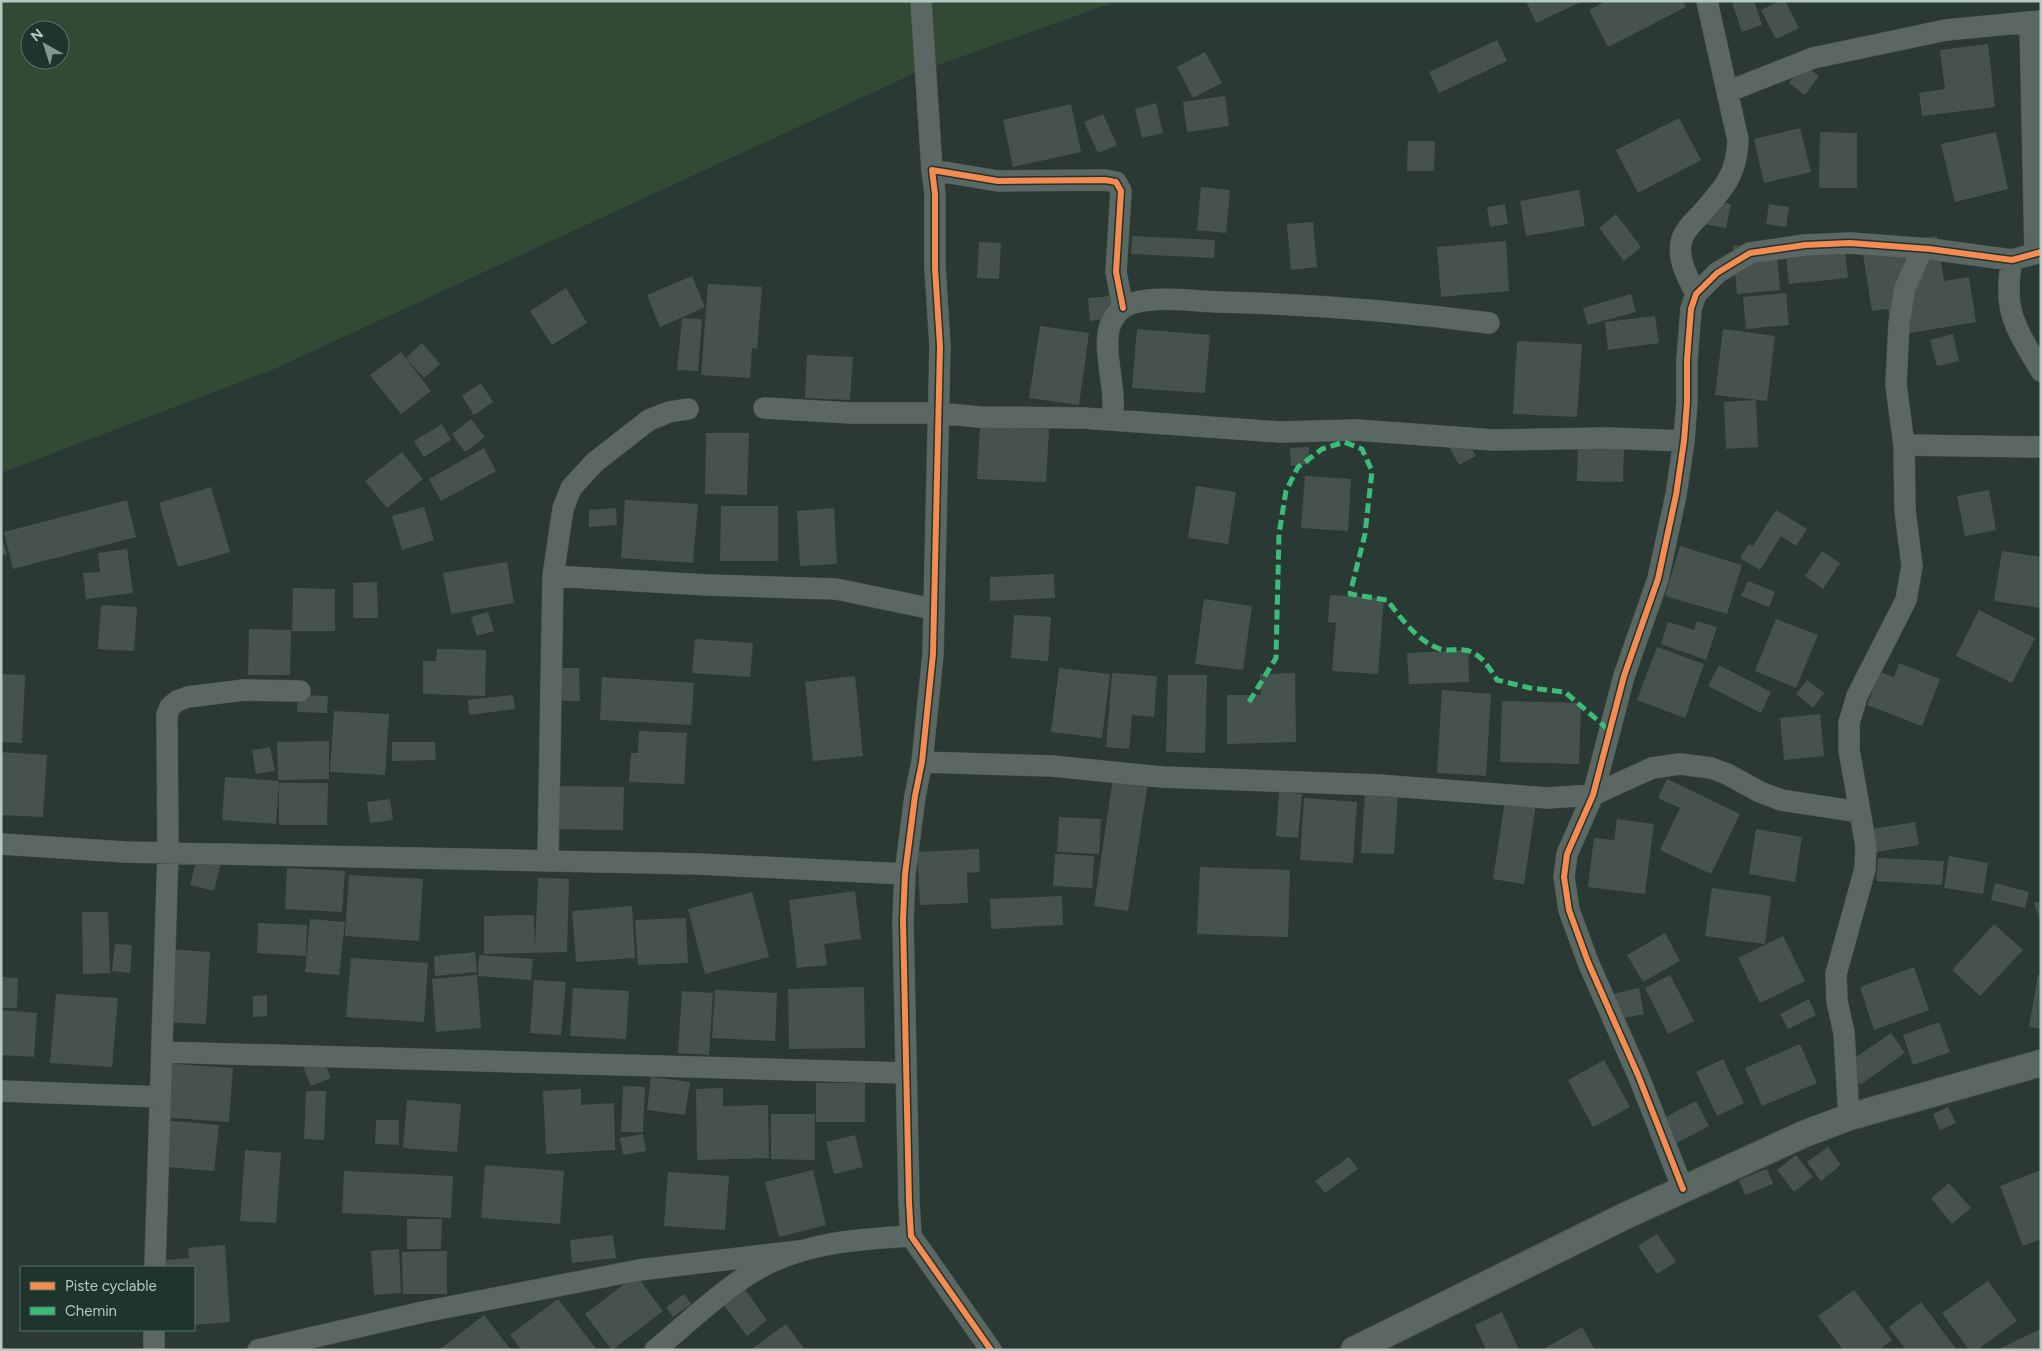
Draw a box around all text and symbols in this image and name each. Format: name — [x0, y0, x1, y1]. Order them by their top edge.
north arrow — [20, 20, 70, 70]
text: N — [28, 25, 47, 45]
legend — [20, 1266, 195, 1331]
text: Piste cyclable — [65, 1277, 157, 1295]
text: Chemin — [65, 1302, 117, 1320]

